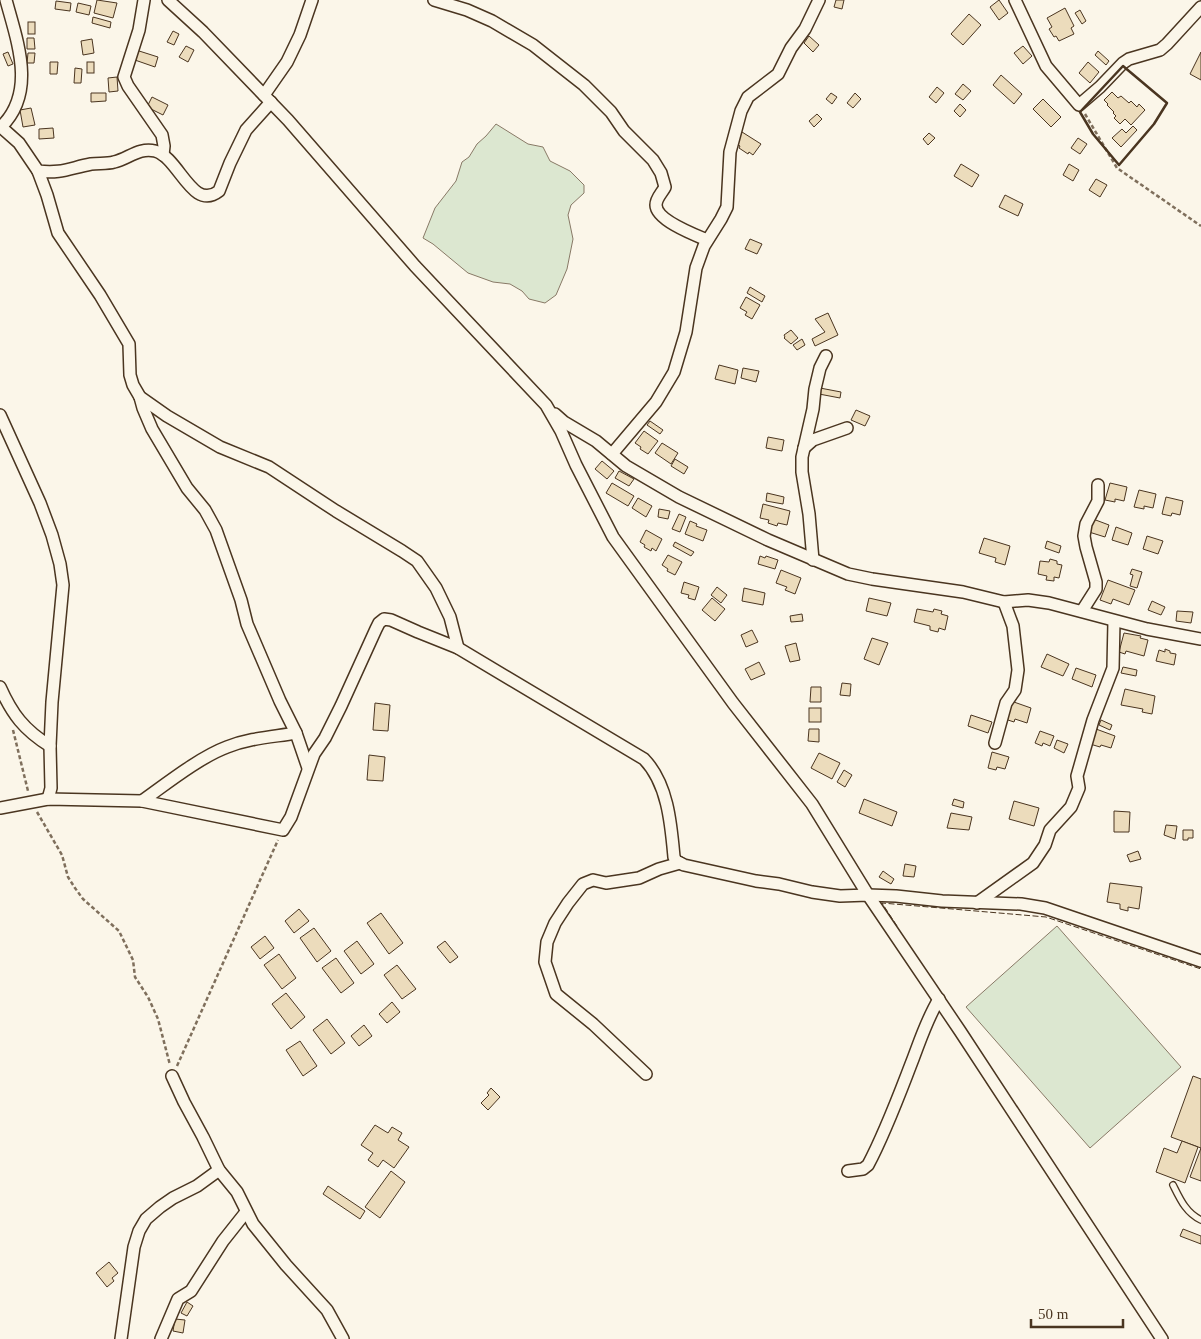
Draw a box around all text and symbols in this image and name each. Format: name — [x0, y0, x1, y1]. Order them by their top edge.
scale bar — [1031, 1296, 1124, 1328]
text: 50 m — [1038, 1306, 1069, 1322]

